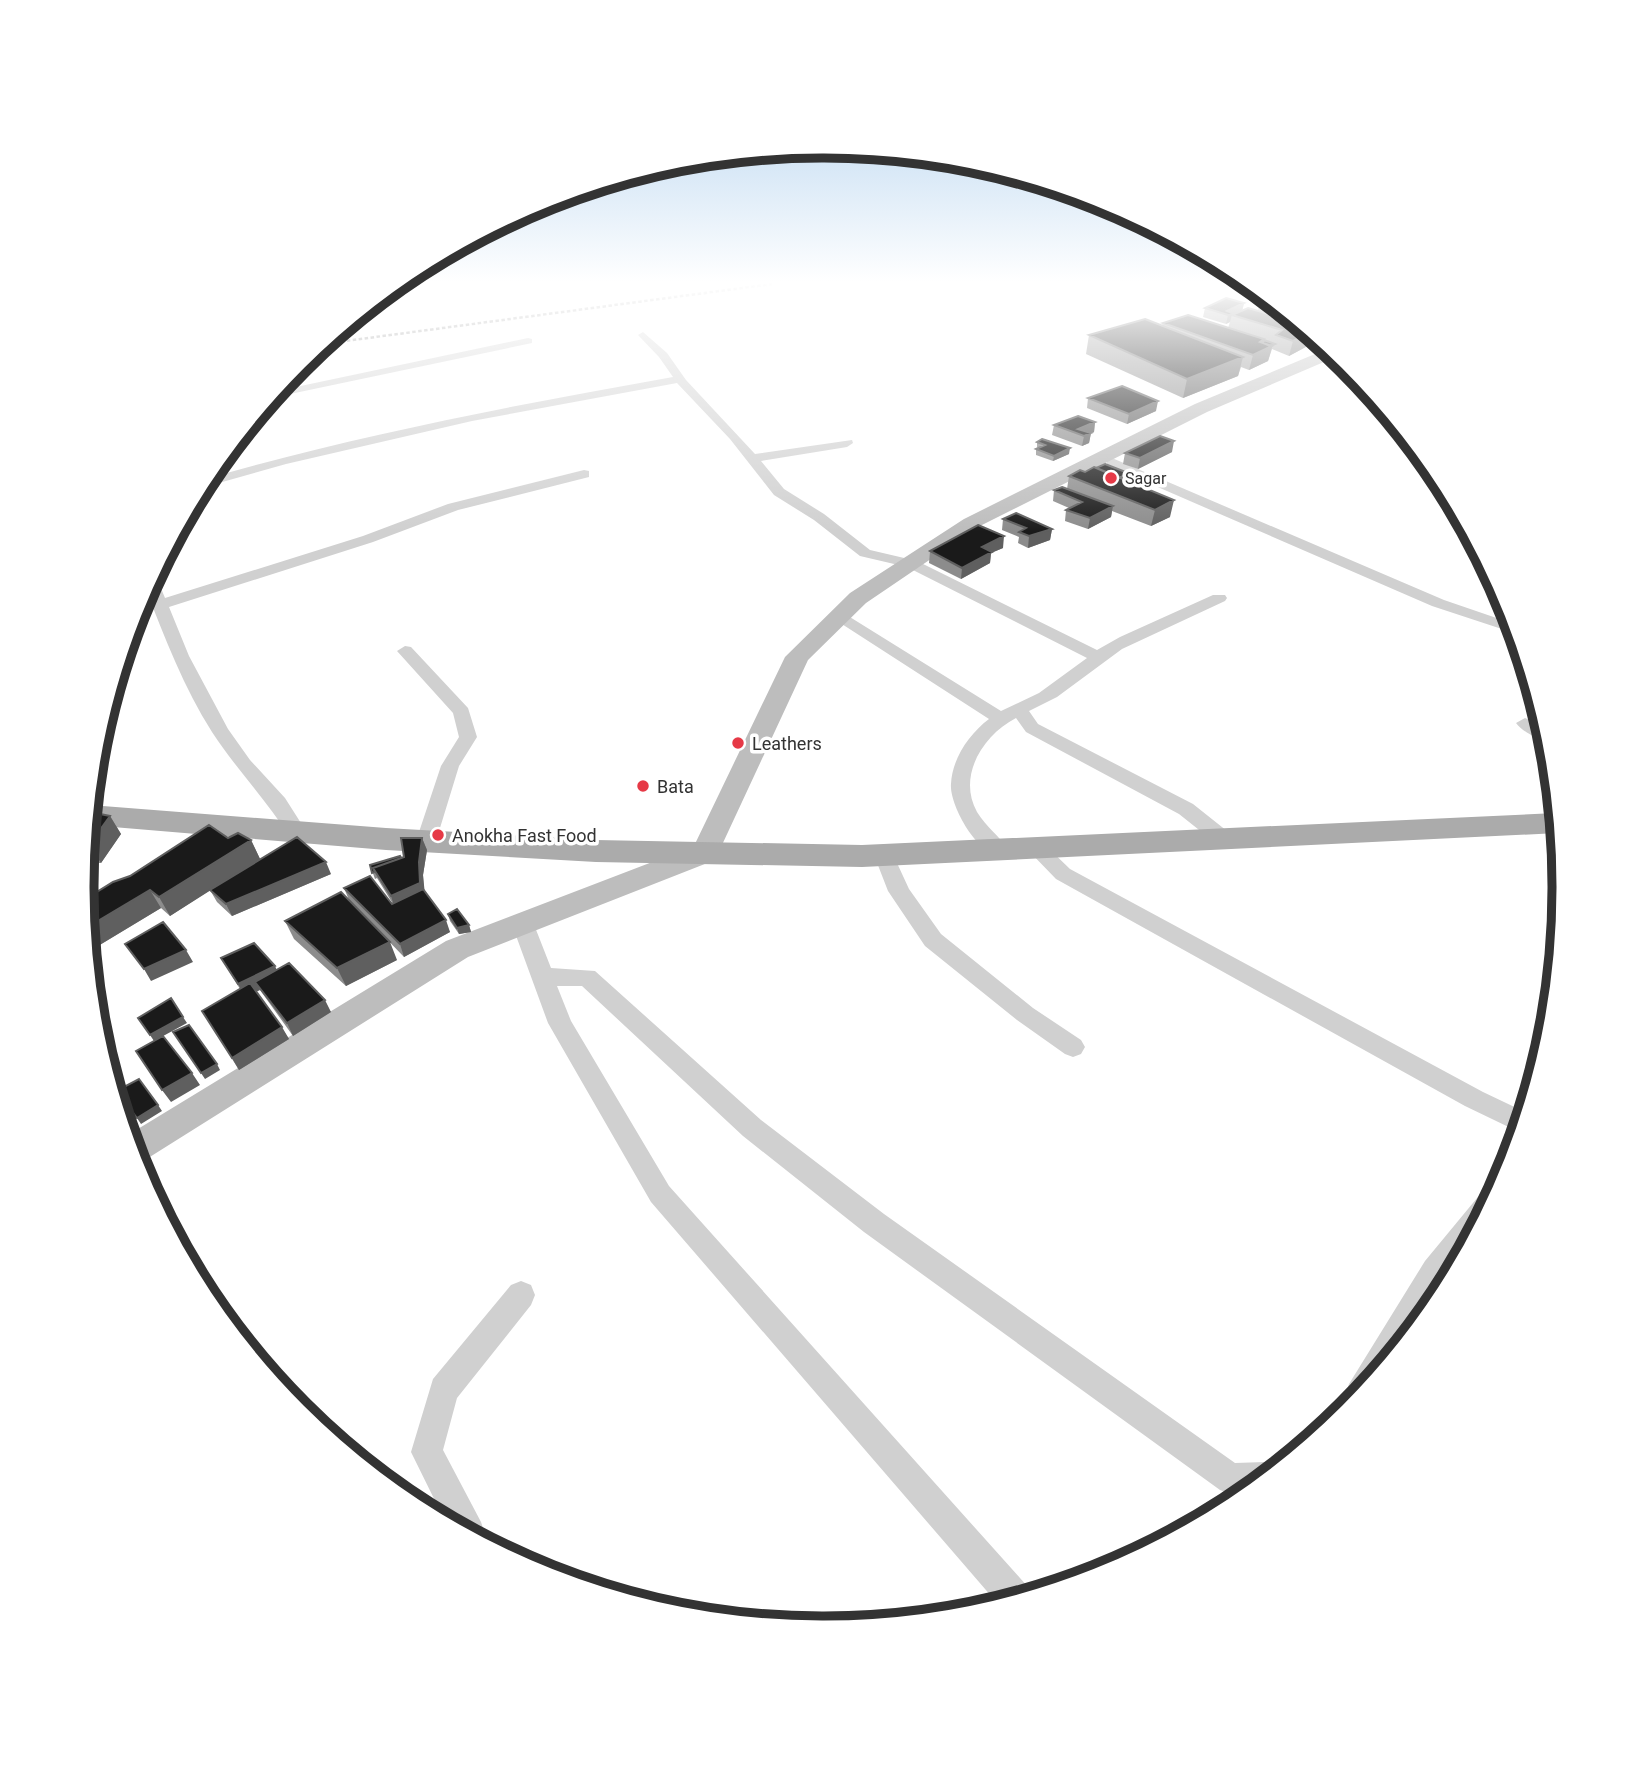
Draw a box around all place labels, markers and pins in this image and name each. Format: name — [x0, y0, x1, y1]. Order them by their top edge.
place label: Sagar — [1125, 469, 1167, 488]
marker: Sagar — [1103, 470, 1119, 486]
place label: Leathers — [752, 733, 822, 754]
marker: Leathers — [730, 735, 746, 751]
place label: Bata — [657, 776, 694, 797]
marker: Bata — [635, 778, 651, 794]
place label: Anokha Fast Food — [452, 825, 597, 846]
marker: Anokha Fast Food — [430, 827, 446, 843]

